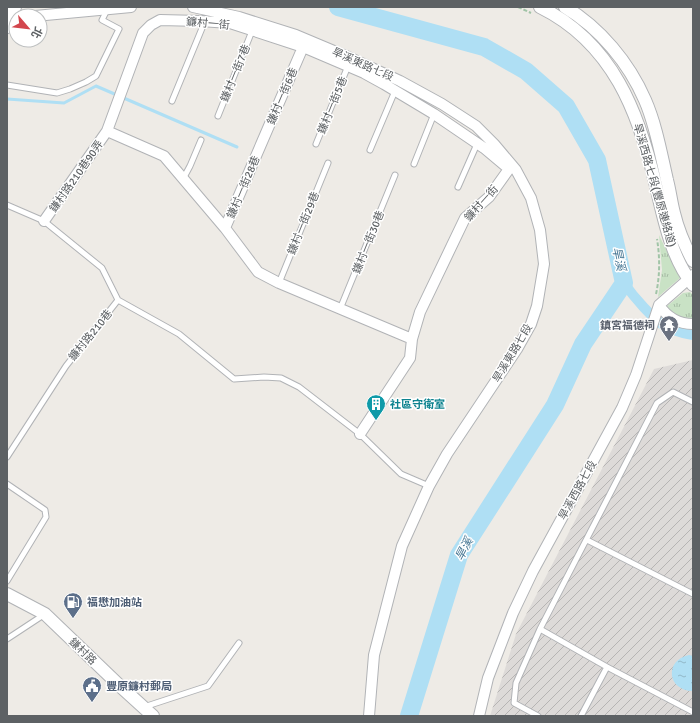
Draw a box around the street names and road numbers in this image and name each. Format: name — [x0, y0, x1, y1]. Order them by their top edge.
street label: 鐮村一街 — [185, 15, 230, 32]
street label: 鎌村一街7巷 — [218, 42, 253, 104]
street label: 旱溪東路七段 — [330, 45, 396, 84]
street label: 鎌村一街6巷 — [265, 66, 300, 127]
street label: 鎌村一街5巷 — [315, 74, 350, 136]
street label: 旱溪西路七段(豐原連絡道) — [631, 122, 678, 249]
street label: 鎌村路210巷90弄 — [47, 138, 106, 215]
street label: 鎌村一街28巷 — [224, 154, 263, 221]
street label: 鐮村一街 — [462, 183, 501, 224]
street label: 鎌村一街29巷 — [285, 190, 322, 257]
street label: 鎌村一街30巷 — [350, 209, 387, 276]
street label: 鐮村路210巷 — [66, 307, 115, 363]
street label: 旱溪東路七段 — [490, 322, 535, 385]
street label: 旱溪西路七段 — [556, 458, 599, 522]
street label: 鎌村路 — [66, 635, 99, 667]

